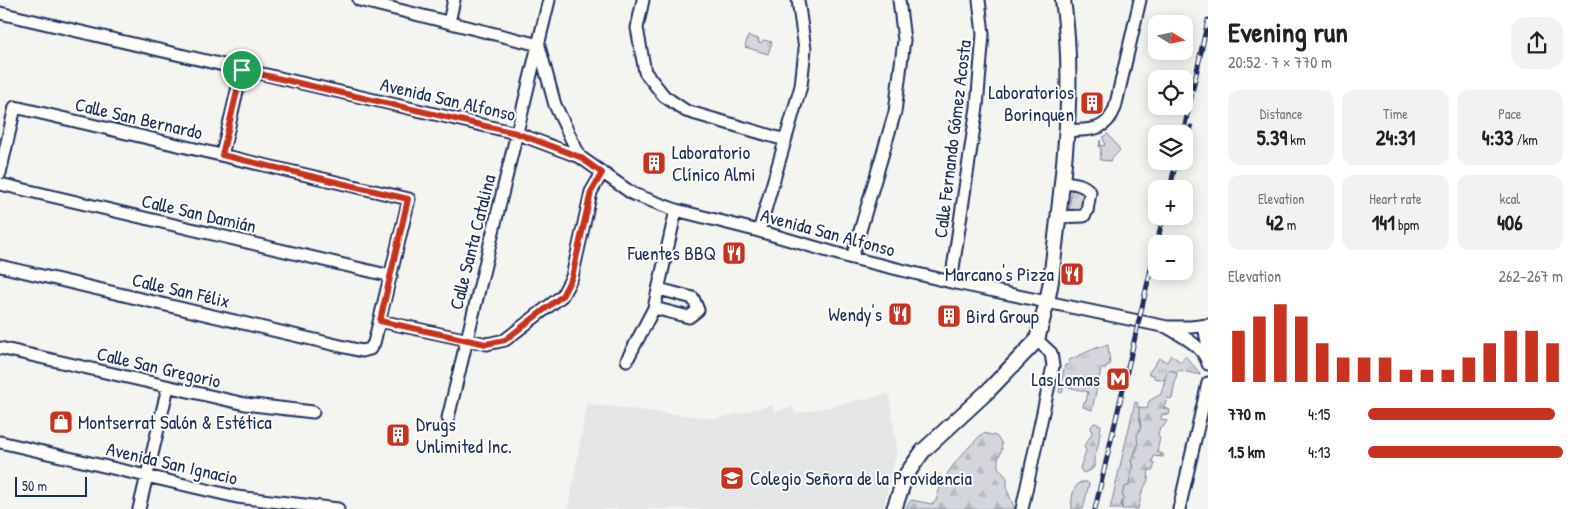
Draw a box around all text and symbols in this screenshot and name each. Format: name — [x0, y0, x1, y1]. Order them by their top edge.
text: Evening run — [1228, 13, 1348, 51]
north arrow — [1148, 15, 1192, 60]
map controls — [1148, 15, 1193, 280]
button: share — [1511, 17, 1563, 69]
street label: Calle Fernando Gómez Acosta — [927, 38, 977, 240]
pin — [221, 49, 263, 91]
text: 20:52 · 7 × 770 m — [1228, 51, 1332, 73]
icon: arrive — [228, 56, 256, 84]
button: locate — [1148, 70, 1193, 115]
street label: Avenida San Alfonso — [378, 71, 518, 127]
place label: Laboratorios Borinquen — [988, 79, 1074, 127]
building icon: Laboratorios Borinquen — [1079, 90, 1105, 116]
street label: Calle San Bernardo — [73, 91, 206, 145]
text: Distance — [1260, 104, 1303, 123]
text: Time — [1383, 104, 1408, 123]
text: Pace — [1498, 104, 1521, 123]
text: 5.39 — [1257, 123, 1287, 152]
text: 24:31 — [1376, 123, 1415, 152]
text: 4:33 — [1482, 123, 1513, 152]
button: layers — [1148, 125, 1193, 170]
text: km — [1287, 130, 1306, 149]
text: /km — [1513, 130, 1538, 149]
place label: Laboratorio Clínico Almi — [672, 139, 755, 187]
building icon: Laboratorio Clínico Almi — [641, 150, 667, 176]
street label: Calle Santa Catalina — [443, 171, 501, 312]
button: + — [1148, 180, 1193, 225]
street label: Calle San Damián — [139, 187, 259, 239]
text: Elevation — [1258, 189, 1304, 208]
text: Heart rate — [1369, 189, 1422, 208]
text: kcal — [1500, 189, 1520, 208]
street label: Avenida San Alfonso — [758, 202, 898, 263]
text: 42 — [1266, 208, 1284, 237]
text: 141 — [1372, 208, 1395, 237]
text: 406 — [1497, 208, 1523, 237]
text: m — [1284, 215, 1296, 234]
text: bpm — [1395, 215, 1419, 234]
button: − — [1148, 235, 1193, 280]
place label: Fuentes BBQ — [627, 240, 716, 266]
restaurant icon: Fuentes BBQ — [721, 240, 747, 266]
place label: Marcano's Pizza — [945, 261, 1055, 287]
restaurant icon: Marcano's Pizza — [1059, 261, 1085, 287]
text: Elevation — [1228, 265, 1281, 287]
text: 262–267 m — [1499, 265, 1563, 287]
street label: Calle San Félix — [130, 266, 232, 314]
place label: Wendy's — [828, 301, 882, 327]
restaurant icon: Wendy's — [887, 301, 913, 327]
building icon: Bird Group — [936, 303, 962, 329]
place label: Bird Group — [966, 303, 1039, 329]
street label: Calle San Gregorio — [94, 340, 224, 394]
place label: Las Lomas — [1031, 366, 1100, 392]
metro station icon: Las Lomas — [1105, 366, 1131, 392]
text: 770 m — [1228, 403, 1266, 425]
text: 4:15 — [1308, 403, 1330, 425]
shop icon: Montserrat Salón & Estética — [48, 409, 74, 435]
place label: Montserrat Salón & Estética — [78, 409, 272, 435]
place label: Drugs Unlimited Inc. — [416, 411, 512, 459]
building icon: Drugs Unlimited Inc. — [385, 422, 411, 448]
street label: Avenida San Ignacio — [104, 435, 240, 491]
text: 1.5 km — [1228, 441, 1265, 463]
text: 4:13 — [1308, 441, 1331, 463]
school or university icon: Colegio Señora de la Providencia — [719, 465, 745, 491]
place label: Colegio Señora de la Providencia — [750, 465, 972, 491]
scale bar — [15, 474, 88, 497]
text: 50 m — [22, 476, 47, 495]

